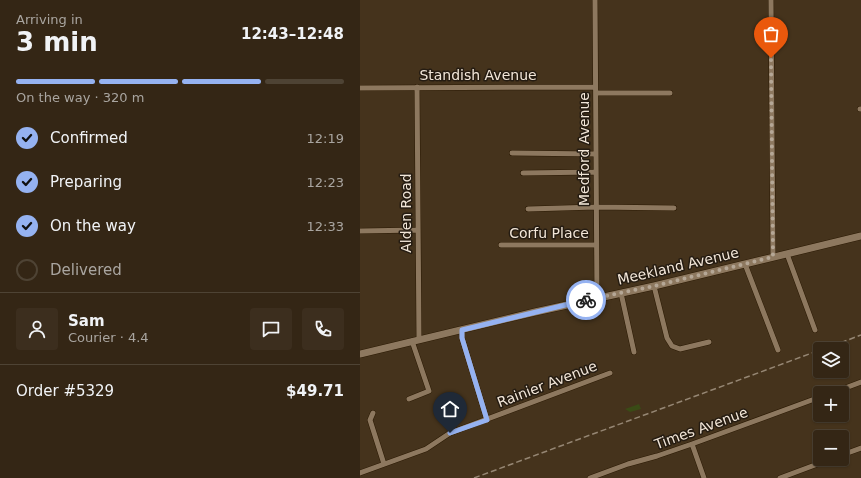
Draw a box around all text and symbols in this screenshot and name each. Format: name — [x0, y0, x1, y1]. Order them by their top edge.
text: Arriving in — [16, 12, 83, 27]
pin — [754, 17, 788, 58]
icon: bag — [760, 23, 782, 45]
text: 12:43–12:48 — [241, 25, 344, 43]
text: 3 min — [16, 27, 98, 57]
street label: Standish Avenue — [419, 67, 537, 83]
text: On the way · 320 m — [16, 90, 144, 105]
street label: Medford Avenue — [576, 92, 592, 206]
icon: check — [16, 127, 38, 149]
text: Confirmed — [50, 129, 128, 147]
text: 12:19 — [307, 131, 344, 146]
icon: check — [16, 171, 38, 193]
text: Preparing — [50, 173, 122, 191]
street label: Alden Road — [398, 173, 414, 253]
text: 12:23 — [307, 175, 344, 190]
icon: check — [16, 215, 38, 237]
text: On the way — [50, 217, 136, 235]
text: 12:33 — [307, 219, 344, 234]
street label: Corfu Place — [509, 225, 589, 241]
street label: Meekland Avenue — [616, 244, 740, 288]
text: Delivered — [50, 261, 122, 279]
courier — [566, 280, 606, 320]
icon: bike — [575, 289, 597, 311]
button: person — [16, 308, 58, 350]
button: chat — [250, 308, 292, 350]
button: phone — [302, 308, 344, 350]
text: Sam — [68, 312, 105, 330]
text: Courier · 4.4 — [68, 330, 149, 345]
map controls — [813, 342, 849, 466]
button: layers — [813, 342, 849, 378]
street label: Rainier Avenue — [495, 358, 599, 410]
text: Order #5329 — [16, 382, 114, 400]
text: $49.71 — [286, 382, 344, 400]
button: + — [813, 386, 849, 422]
pin — [433, 392, 467, 433]
icon: home — [439, 398, 461, 420]
street label: Times Avenue — [651, 404, 750, 453]
button: − — [813, 430, 849, 466]

